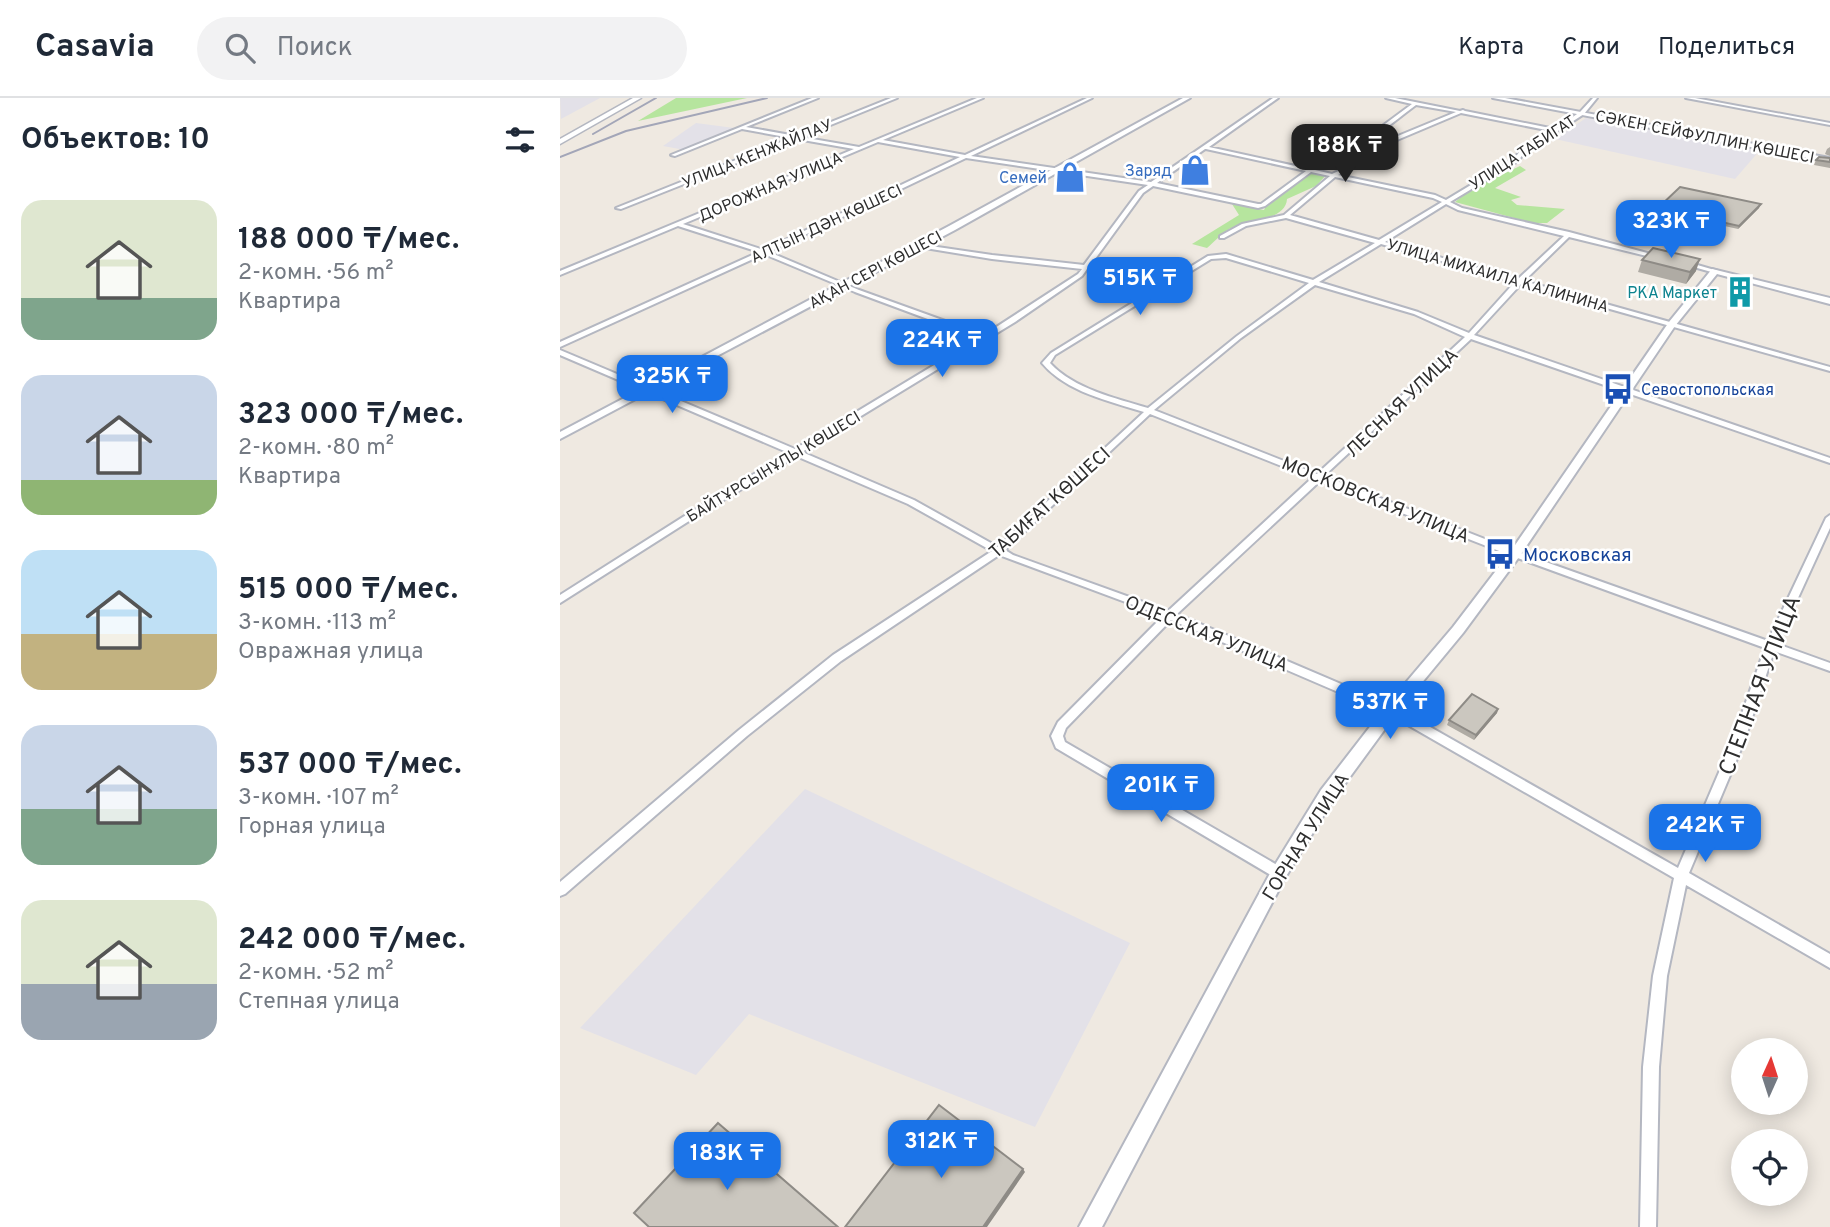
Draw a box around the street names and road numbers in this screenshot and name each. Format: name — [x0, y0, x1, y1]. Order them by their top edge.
street label: СӘКЕН СЕЙФУЛЛИН КӨШЕСІ — [1593, 105, 1816, 169]
street label: УЛИЦА ТАБИГАТ — [1466, 112, 1580, 196]
street label: УЛИЦА КЕНЖАЙЛАУ — [679, 114, 836, 194]
street label: ДОРОЖНАЯ УЛИЦА — [696, 148, 846, 227]
street label: АЛТЫН ДӘН КӨШЕСІ — [748, 181, 906, 269]
street label: АҚАН СЕРІ КӨШЕСІ — [806, 227, 946, 314]
street label: УЛИЦА МИХАИЛА КАЛИНИНА — [1384, 236, 1611, 318]
street label: ЛЕСНАЯ УЛИЦА — [1341, 343, 1464, 463]
street label: БАЙТҰРСЫНҰЛЫ КӨШЕСІ — [682, 406, 865, 528]
street label: ТАБИҒАТ КӨШЕСІ — [985, 443, 1116, 564]
street label: МОСКОВСКАЯ УЛИЦА — [1278, 452, 1473, 550]
street label: ОДЕССКАЯ УЛИЦА — [1121, 591, 1292, 679]
street label: СТЕПНАЯ УЛИЦА — [1714, 592, 1809, 780]
street label: ГОРНАЯ УЛИЦА — [1258, 769, 1356, 905]

